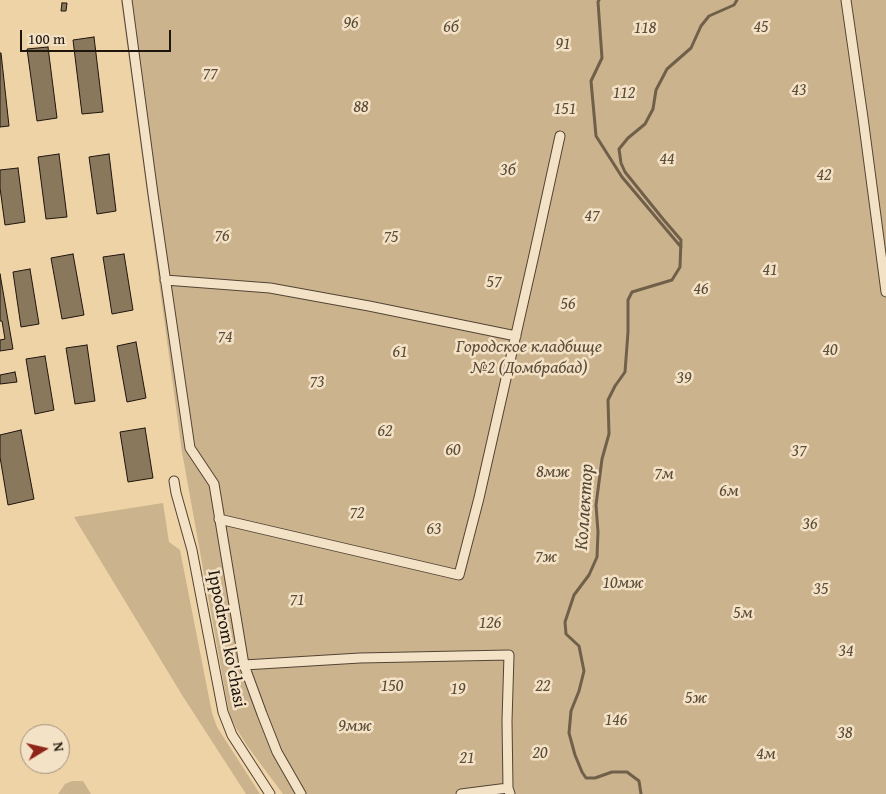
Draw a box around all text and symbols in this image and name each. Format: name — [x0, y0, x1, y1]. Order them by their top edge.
park label: 96 — [343, 12, 359, 34]
park label: 6б — [443, 16, 459, 38]
park label: 45 — [753, 16, 769, 38]
park label: 118 — [634, 17, 656, 39]
scale bar — [22, 20, 174, 52]
text: 100 m — [28, 28, 65, 49]
park label: 91 — [555, 33, 571, 55]
park label: 77 — [202, 63, 218, 85]
park label: 43 — [791, 79, 807, 101]
park label: 112 — [613, 82, 635, 104]
park label: 88 — [353, 96, 369, 118]
park label: 151 — [554, 98, 576, 120]
park label: 44 — [659, 148, 675, 170]
park label: 3б — [500, 159, 516, 181]
park label: 42 — [816, 164, 832, 186]
park label: 47 — [584, 205, 600, 227]
park label: 76 — [214, 225, 230, 247]
park label: 75 — [383, 226, 399, 248]
park label: 41 — [762, 259, 778, 281]
park label: 57 — [486, 271, 502, 293]
park label: 46 — [693, 278, 709, 300]
park label: 56 — [560, 293, 576, 315]
park label: 74 — [217, 326, 233, 348]
park label: Городское кладбище №2 (Домбрабад) — [456, 336, 602, 378]
park label: 40 — [822, 339, 838, 361]
park label: 61 — [392, 341, 408, 363]
park label: 39 — [676, 367, 692, 389]
park label: 73 — [309, 371, 325, 393]
park label: 62 — [377, 420, 393, 442]
park label: 60 — [445, 439, 461, 461]
park label: 37 — [791, 440, 807, 462]
park label: 8мж — [536, 461, 570, 483]
water label: Коллектор — [571, 463, 599, 551]
park label: 7м — [654, 463, 674, 485]
park label: 6м — [719, 480, 739, 502]
park label: 72 — [349, 502, 365, 524]
park label: 36 — [802, 513, 818, 535]
park label: 63 — [426, 518, 442, 540]
park label: 7ж — [535, 546, 557, 568]
street label: Ippodrom ko'chasi — [202, 568, 250, 710]
park label: 10мж — [602, 572, 644, 594]
park label: 35 — [813, 578, 829, 600]
park label: 71 — [289, 589, 305, 611]
park label: 5м — [733, 602, 753, 624]
park label: 126 — [479, 612, 501, 634]
park label: 34 — [838, 640, 854, 662]
park label: 150 — [381, 675, 403, 697]
park label: 22 — [535, 675, 551, 697]
park label: 19 — [450, 678, 466, 700]
park label: 5ж — [685, 687, 707, 709]
park label: 146 — [605, 709, 627, 731]
park label: 9мж — [338, 715, 372, 737]
park label: 38 — [837, 722, 853, 744]
north arrow — [20, 724, 70, 774]
text: N — [48, 741, 69, 753]
park label: 20 — [532, 742, 548, 764]
park label: 4м — [756, 743, 776, 765]
park label: 21 — [459, 747, 475, 769]

